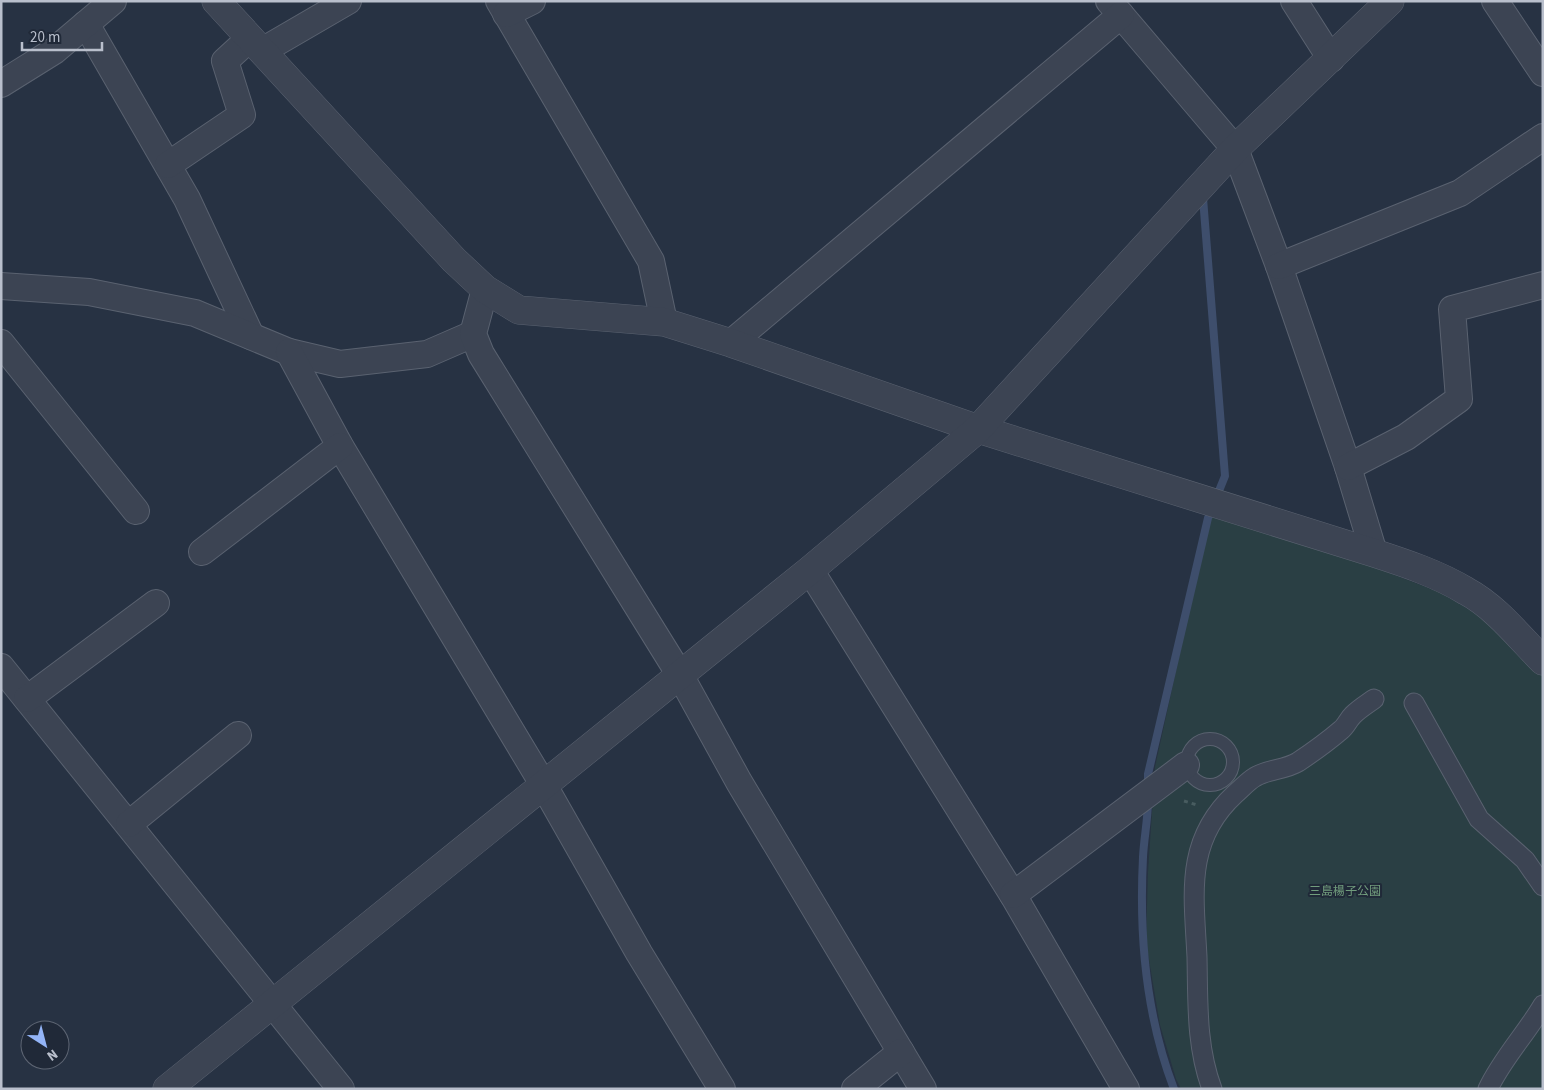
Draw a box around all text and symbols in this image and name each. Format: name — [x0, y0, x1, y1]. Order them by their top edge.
scale bar — [22, 20, 102, 52]
text: 20 m — [30, 27, 60, 48]
park label: 三島楊子公園 — [1309, 883, 1381, 900]
north arrow — [20, 1020, 70, 1070]
text: N — [42, 1044, 62, 1066]

